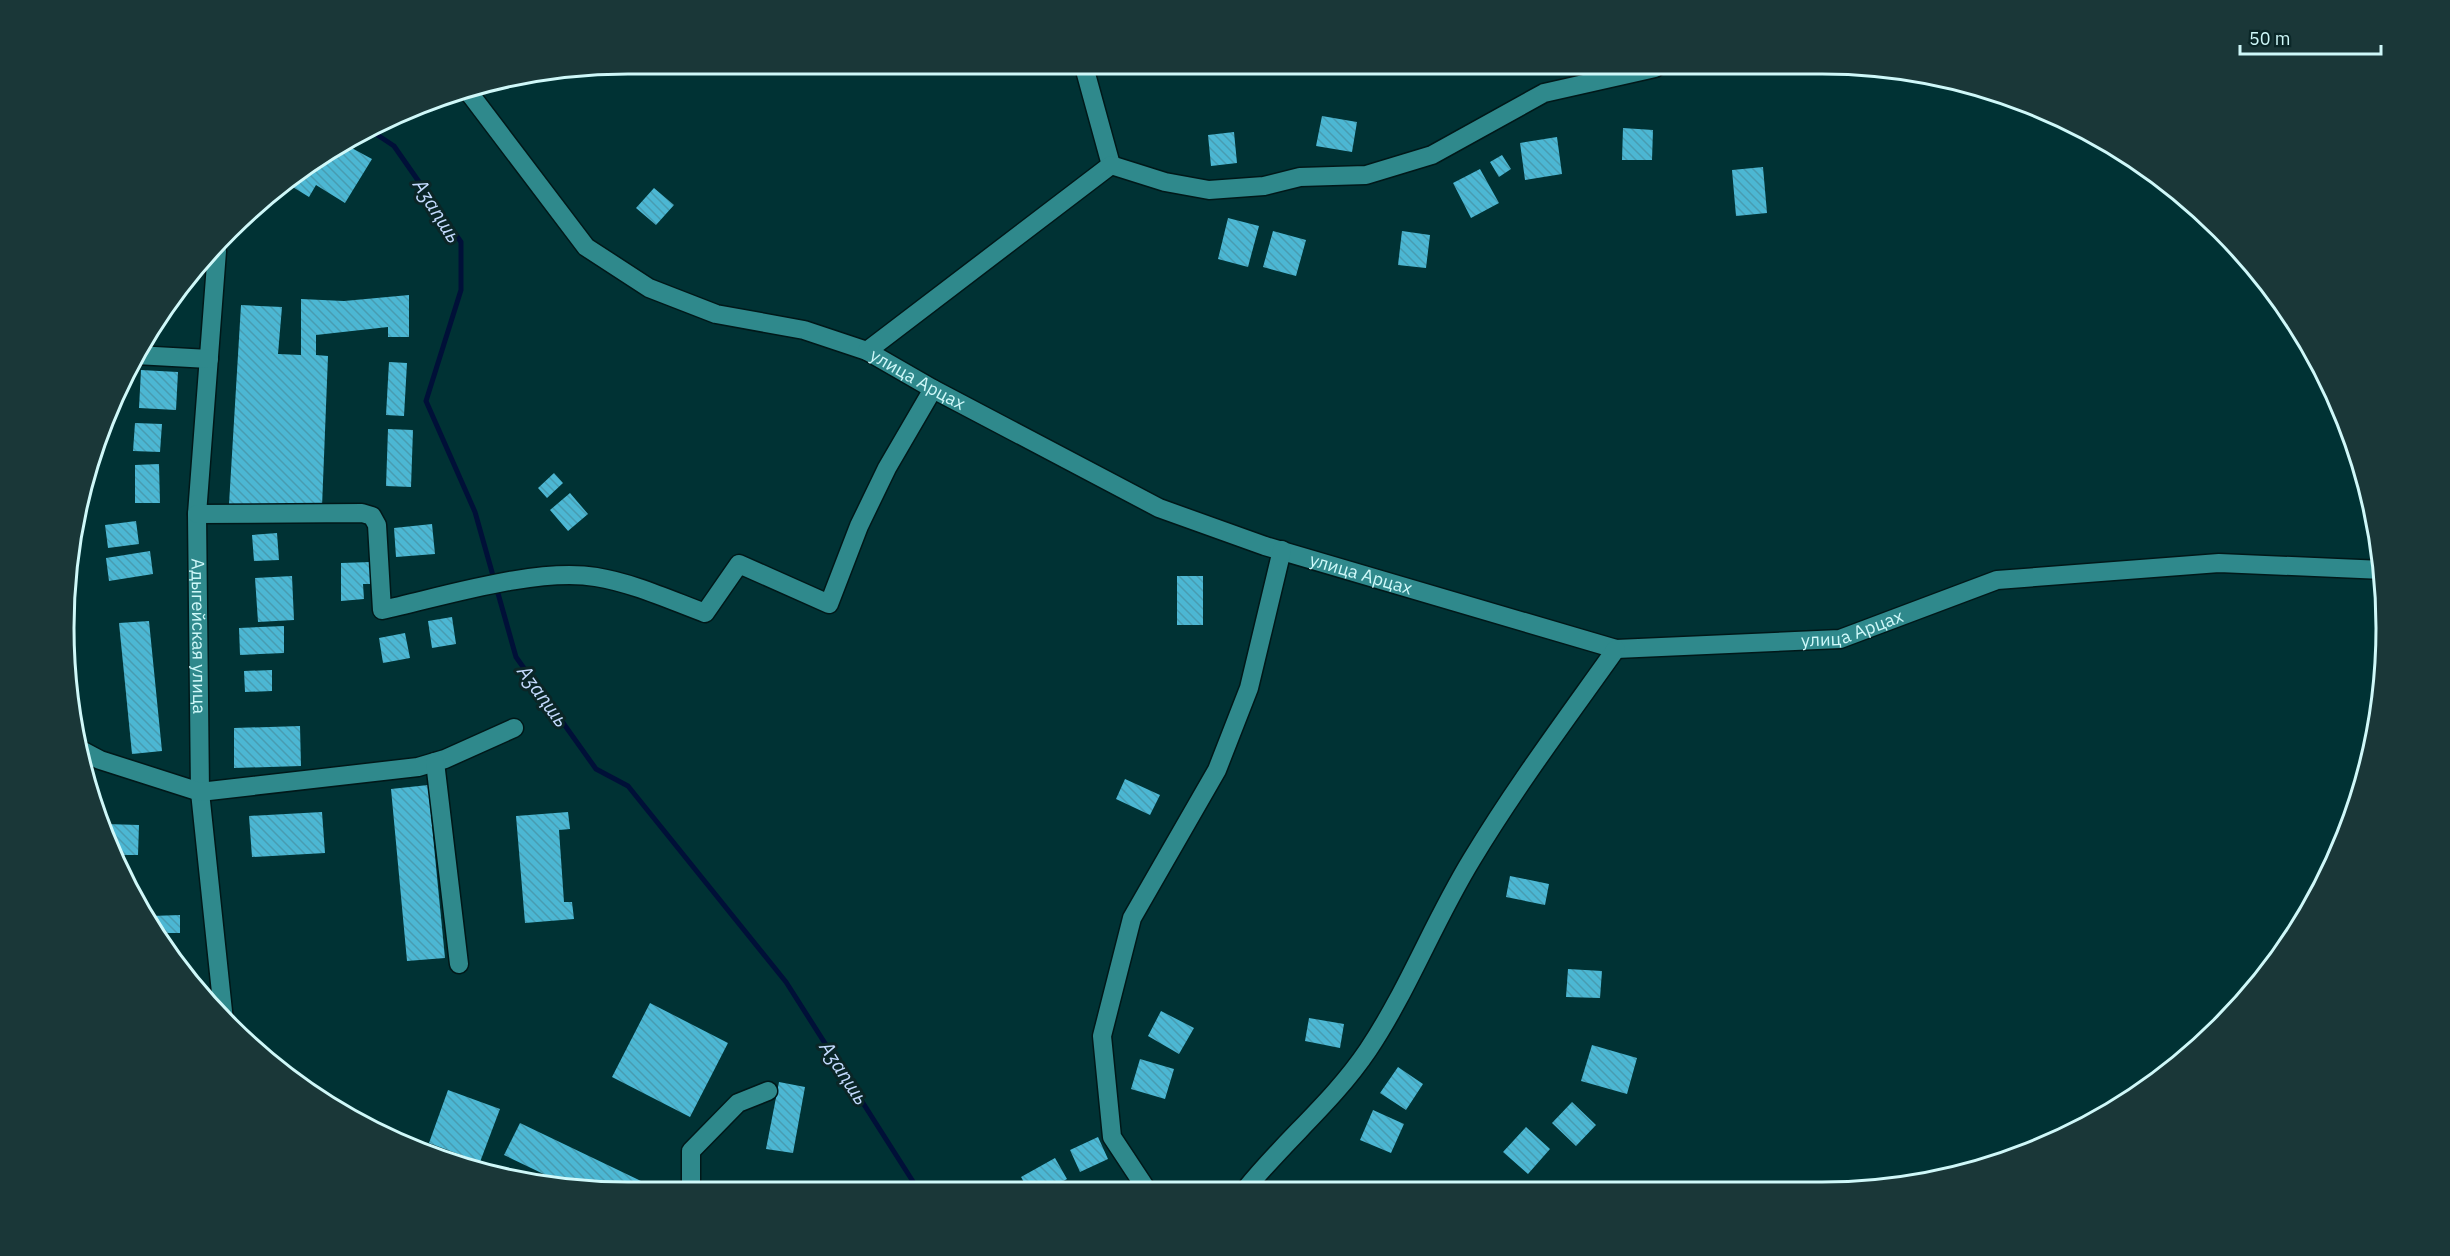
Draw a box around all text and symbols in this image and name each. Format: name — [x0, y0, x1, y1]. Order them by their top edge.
scale bar — [2240, 18, 2381, 56]
text: 50 m — [2249, 27, 2291, 50]
water label: Аӡаԥшь — [407, 173, 468, 248]
street label: улица Арцах — [866, 343, 969, 415]
street label: улица Арцах — [1307, 548, 1415, 600]
street label: Адыгейская улица — [186, 558, 211, 715]
street label: улица Арцах — [1801, 604, 1906, 652]
water label: Аӡаԥшь — [511, 658, 575, 732]
water label: Аӡаԥшь — [813, 1035, 875, 1110]

